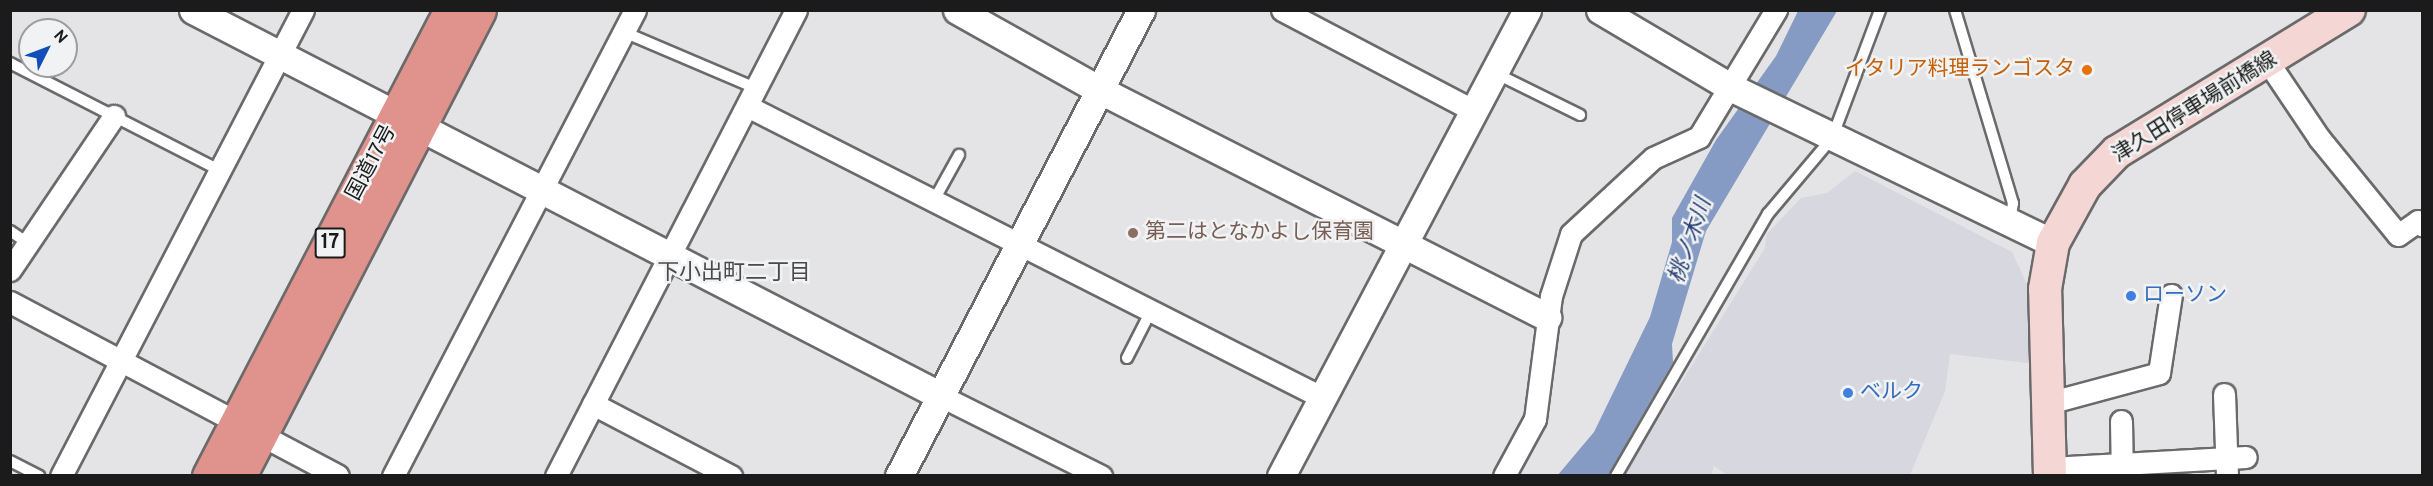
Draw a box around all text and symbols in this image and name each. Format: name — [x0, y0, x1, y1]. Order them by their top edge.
north arrow — [18, 18, 78, 78]
text: N — [49, 26, 71, 48]
street label: 津久田停車場前橋線 — [2108, 47, 2282, 169]
place label: イタリア料理ランゴスタ — [1844, 57, 2075, 83]
marker: イタリア料理ランゴスタ — [2080, 63, 2094, 77]
street label: 国道17号 — [342, 121, 402, 205]
water label: 桃ノ木川 — [1664, 195, 1718, 287]
place label: 第二はとなかよし保育園 — [1145, 220, 1376, 246]
road number: 17 — [314, 226, 346, 260]
marker: 第二はとなかよし保育園 — [1126, 226, 1140, 240]
district label: 下小出町二丁目 — [657, 261, 811, 287]
place label: ローソン — [2143, 283, 2227, 309]
marker: ローソン — [2124, 289, 2138, 303]
place label: ベルク — [1860, 380, 1923, 406]
marker: ベルク — [1841, 386, 1855, 400]

